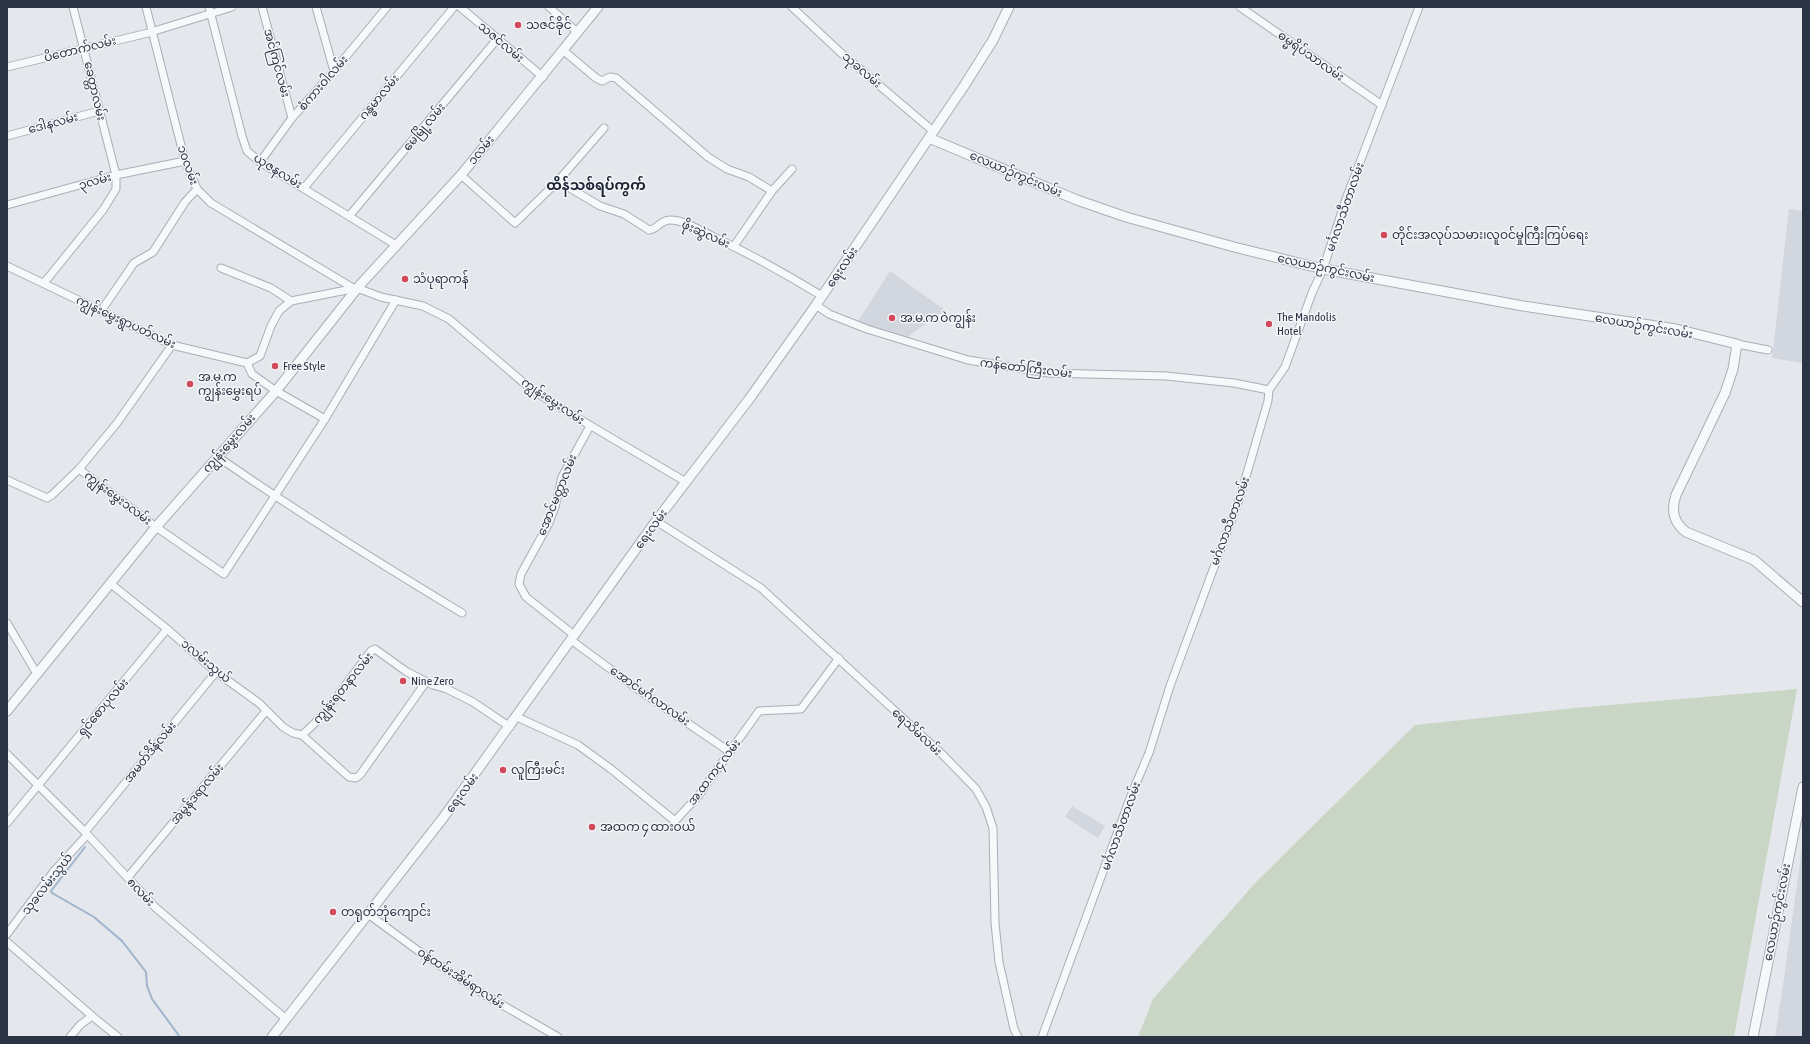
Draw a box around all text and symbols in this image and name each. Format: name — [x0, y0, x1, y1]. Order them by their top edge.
place label: သဇင်ခိုင် — [526, 16, 572, 35]
street label: သဇင်လမ်း — [475, 17, 528, 65]
marker: သဇင်ခိုင် — [513, 20, 523, 30]
street label: ဓမ္မရိပ်သာလမ်း — [1273, 26, 1348, 87]
street label: အင်ကြင်လမ်း — [258, 27, 295, 100]
street label: ပိတောက်လမ်း — [42, 31, 117, 65]
street label: သုခလမ်း — [838, 48, 886, 93]
street label: စံကားဝါလမ်း — [294, 51, 351, 113]
street label: ခေတ္တာလမ်း — [78, 60, 111, 123]
street label: ဂန္ဓမာလမ်း — [354, 70, 405, 125]
street label: မေမြို့လမ်း — [399, 99, 450, 156]
street label: ဒေါနလမ်း — [26, 108, 80, 139]
street label: ၁လမ်း — [464, 131, 497, 167]
street label: ၁၀လမ်း — [175, 143, 203, 187]
street label: လေယာဉ်ကွင်းလမ်း — [966, 146, 1065, 203]
street label: ယုဇနလမ်း — [250, 149, 306, 194]
street label: မင်္ဂလာသီတာလမ်း — [1321, 160, 1367, 253]
street label: ၃လမ်း — [77, 168, 114, 195]
district label: ထိန်သစ်ရပ်ကွက် — [546, 175, 646, 197]
street label: ဖိုးဆွဲလမ်း — [678, 215, 733, 254]
place label: တိုင်းအလုပ်သမား၊လူဝင်မှုကြီးကြပ်ရေး — [1392, 226, 1588, 245]
marker: တိုင်းအလုပ်သမား၊လူဝင်မှုကြီးကြပ်ရေး — [1379, 230, 1389, 240]
street label: ရေးလမ်း — [822, 243, 863, 292]
street label: လေယာဉ်ကွင်းလမ်း — [1275, 249, 1376, 288]
place label: သံပုရာကန် — [413, 270, 469, 289]
marker: သံပုရာကန် — [400, 274, 410, 284]
street label: ကျွန်းမွှေးရွာပတ်လမ်း — [72, 291, 179, 355]
place label: အ.မ.က ဝဲကျွန်း — [900, 309, 976, 329]
street label: လေယာဉ်ကွင်းလမ်း — [1593, 309, 1694, 344]
place label: The Mandolis Hotel — [1277, 310, 1336, 338]
marker: အ.မ.က ဝဲကျွန်း — [887, 313, 897, 323]
marker: The Mandolis Hotel — [1264, 319, 1274, 329]
street label: ကန်တော်ကြီးလမ်း — [979, 353, 1073, 384]
place label: Free Style — [283, 359, 326, 373]
marker: Free Style — [270, 361, 280, 371]
place label: အ.မ.က ကျွန်းမွှေးရပ် — [198, 370, 262, 402]
street label: ကျွန်းမွှေးလမ်း — [517, 373, 588, 431]
marker: အ.မ.က ကျွန်းမွှေးရပ် — [185, 379, 195, 389]
street label: ကျွန်းမွှေးလမ်း — [198, 410, 261, 478]
street label: အောင်မတ္တာလမ်း — [532, 452, 582, 539]
street label: ကျွန်းမွှေး၁လမ်း — [79, 467, 156, 531]
street label: မင်္ဂလာသီတာလမ်း — [1206, 474, 1253, 567]
street label: ရေးလမ်း — [630, 505, 672, 553]
street label: ၁လမ်းသွယ် — [176, 635, 235, 688]
street label: ကျွန်းရတနာလမ်း — [309, 648, 379, 729]
street label: အောင်မင်္ဂလာလမ်း — [607, 662, 694, 729]
street label: ရှင်စောပုလမ်း — [73, 674, 133, 741]
place label: Nine Zero — [411, 674, 454, 688]
marker: Nine Zero — [398, 676, 408, 686]
street label: ရေသိမ်လမ်း — [887, 704, 946, 761]
street label: အမတ်ဒိန်လမ်း — [119, 717, 181, 787]
street label: အ.ထ.က၄ လမ်း — [683, 735, 746, 810]
street label: အဲမွန်ဒရာလမ်း — [166, 760, 229, 829]
place label: လူကြီးမင်း — [511, 761, 565, 780]
marker: လူကြီးမင်း — [498, 765, 508, 775]
street label: ရေးလမ်း — [441, 769, 483, 817]
street label: မင်္ဂလာသီတာလမ်း — [1097, 779, 1144, 872]
place label: အထက ၄ ထားဝယ် — [600, 818, 695, 837]
marker: အထက ၄ ထားဝယ် — [587, 822, 597, 832]
street label: သုခလမ်းသွယ် — [17, 849, 78, 919]
street label: လေယာဉ်ကွင်းလမ်း — [1759, 862, 1796, 963]
street label: ၈လမ်း — [124, 874, 159, 909]
place label: တရုတ်ဘုံကျောင်း — [341, 903, 431, 922]
marker: တရုတ်ဘုံကျောင်း — [328, 907, 338, 917]
street label: ၀န်ထမ်းအိမ်ရာလမ်း — [413, 943, 508, 1014]

